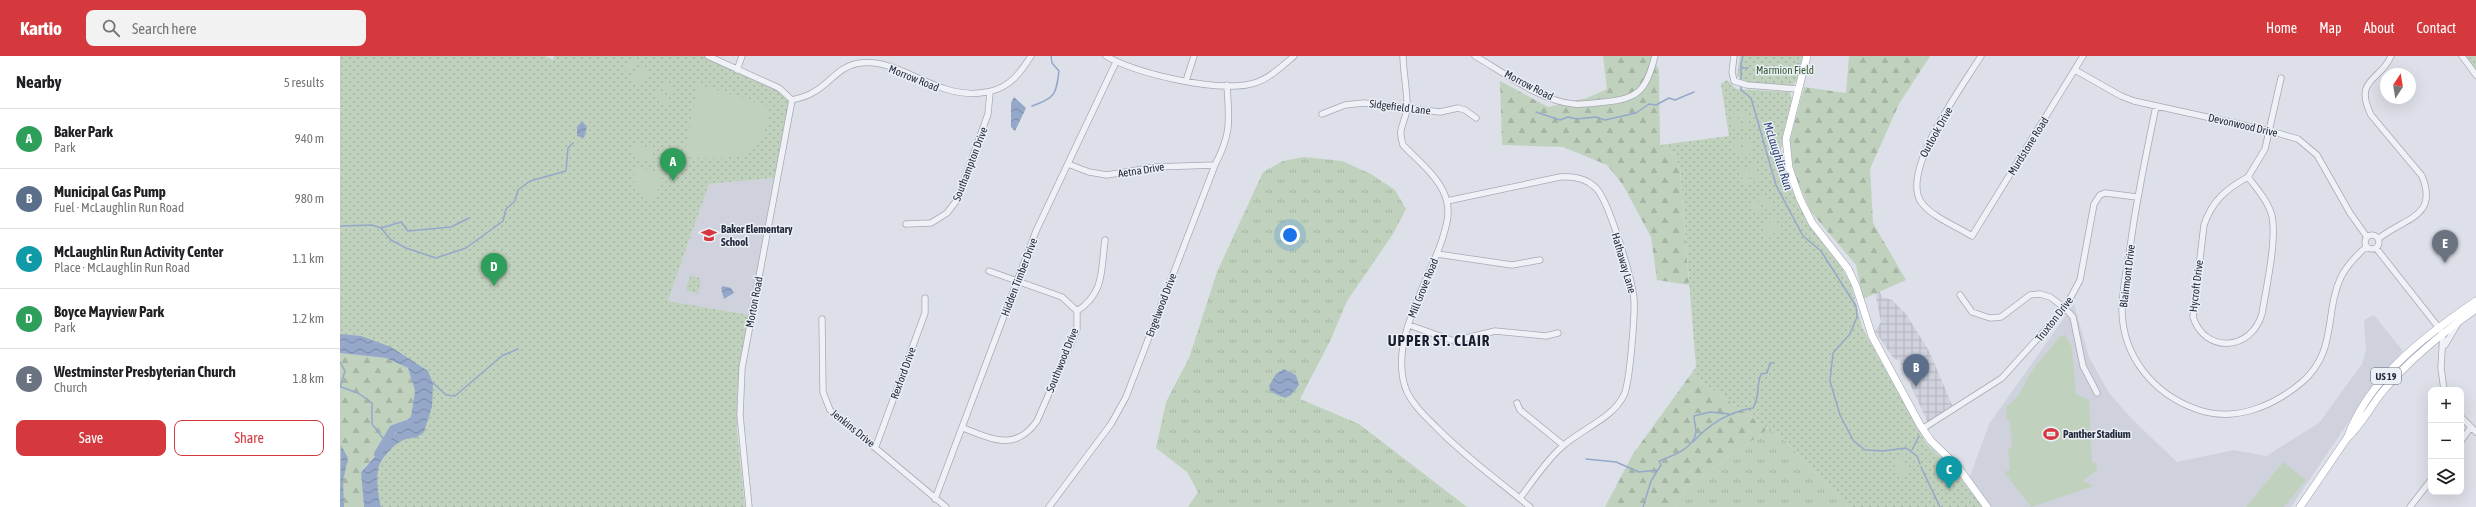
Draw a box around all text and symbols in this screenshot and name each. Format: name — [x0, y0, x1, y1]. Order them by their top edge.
search box — [86, 10, 366, 46]
text: Kartio — [20, 17, 62, 39]
icon: search — [100, 17, 122, 39]
text: Search here — [132, 20, 197, 37]
text: Home — [2266, 20, 2297, 36]
text: Map — [2319, 20, 2342, 36]
text: About — [2364, 20, 2395, 36]
text: Contact — [2417, 20, 2456, 36]
street label: Morrow Road — [887, 62, 941, 94]
park label: Marmion Field — [1756, 64, 1814, 76]
street label: Morrow Road — [1503, 68, 1555, 102]
north arrow — [2380, 68, 2416, 104]
text: Nearby — [16, 72, 62, 92]
text: 5 results — [284, 75, 324, 90]
street label: Sidgefield Lane — [1369, 97, 1431, 117]
street label: Outlook Drive — [1917, 105, 1955, 159]
street label: Devonwood Drive — [2207, 111, 2279, 139]
street label: Murdstone Road — [2005, 115, 2051, 177]
water label: McLaughlin Run — [1760, 120, 1796, 192]
text: Baker Park — [54, 123, 113, 140]
street label: Southampton Drive — [950, 125, 990, 203]
text: A — [26, 131, 32, 146]
text: 940 m — [295, 131, 324, 146]
text: Park — [54, 140, 76, 155]
pin: A — [660, 148, 686, 181]
street label: Aetna Drive — [1117, 160, 1165, 180]
text: Municipal Gas Pump — [54, 183, 166, 200]
text: B — [26, 191, 32, 206]
text: 980 m — [295, 191, 324, 206]
text: Fuel · McLaughlin Run Road — [54, 200, 184, 215]
place label: Baker Elementary School — [721, 223, 793, 248]
your location — [1280, 225, 1300, 245]
school or university icon: Baker Elementary School — [700, 226, 718, 244]
pin: E — [2432, 230, 2458, 263]
street label: Hathaway Lane — [1610, 231, 1638, 295]
street label: Hidden Timber Drive — [999, 236, 1039, 318]
text: McLaughlin Run Activity Center — [54, 243, 223, 260]
street label: Blairmont Drive — [2117, 244, 2137, 308]
text: C — [26, 251, 32, 266]
text: 1.1 km — [293, 251, 324, 266]
pin: D — [481, 253, 507, 286]
street label: Mill Grove Road — [1406, 256, 1440, 320]
street label: Hycroft Drive — [2187, 259, 2205, 313]
text: Place · McLaughlin Run Road — [54, 260, 190, 275]
street label: Engelwood Drive — [1143, 271, 1179, 339]
street label: Morton Road — [743, 275, 765, 329]
street label: Truxton Drive — [2033, 294, 2075, 344]
text: Boyce Mayview Park — [54, 303, 164, 320]
text: D — [25, 311, 33, 326]
text: 1.2 km — [293, 311, 324, 326]
text: Park — [54, 320, 76, 335]
street label: Southwood Drive — [1044, 326, 1080, 394]
district label: UPPER ST. CLAIR — [1388, 332, 1490, 349]
street label: Rexford Drive — [888, 345, 918, 401]
pin: B — [1903, 354, 1929, 387]
text: Westminster Presbyterian Church — [54, 363, 236, 380]
road number: US 19 — [2371, 368, 2401, 384]
text: E — [26, 371, 32, 386]
text: 1.8 km — [293, 371, 324, 386]
text: Church — [54, 380, 87, 395]
map controls — [2428, 387, 2464, 495]
button: + — [2428, 387, 2464, 423]
street label: Jenkins Drive — [829, 407, 877, 449]
button: Save — [16, 420, 166, 456]
button: Share — [174, 420, 324, 456]
button: − — [2428, 423, 2464, 459]
sports icon: Panther Stadium — [2042, 425, 2060, 443]
place label: Panther Stadium — [2063, 428, 2131, 440]
pin: C — [1936, 456, 1962, 489]
button: layers — [2428, 459, 2464, 495]

